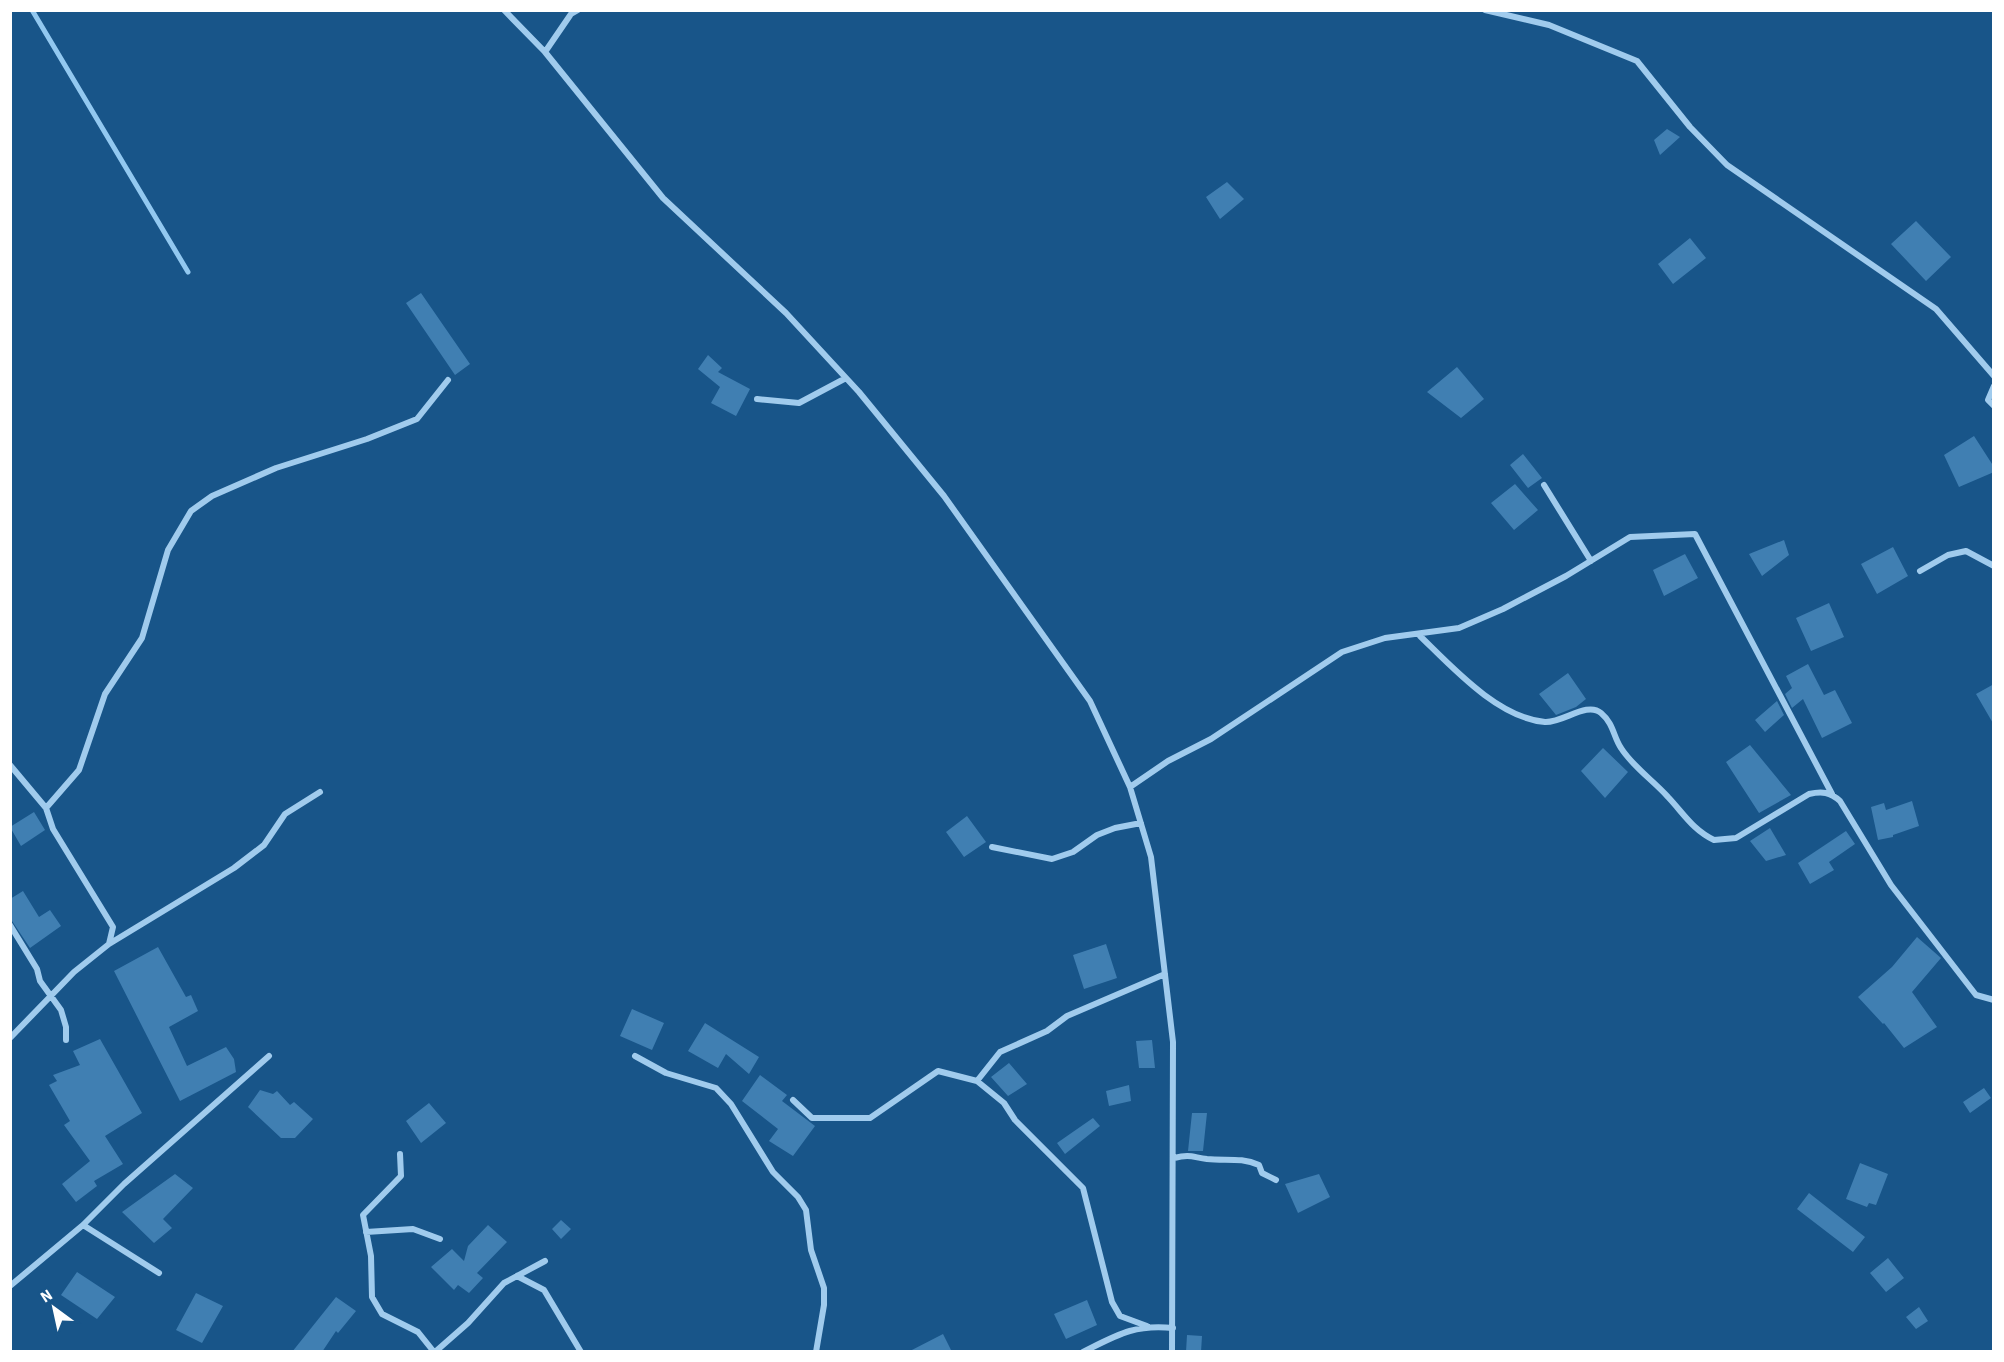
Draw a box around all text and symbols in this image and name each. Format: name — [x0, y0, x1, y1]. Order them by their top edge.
north arrow — [24, 1278, 84, 1338]
text: N — [36, 1284, 57, 1308]

